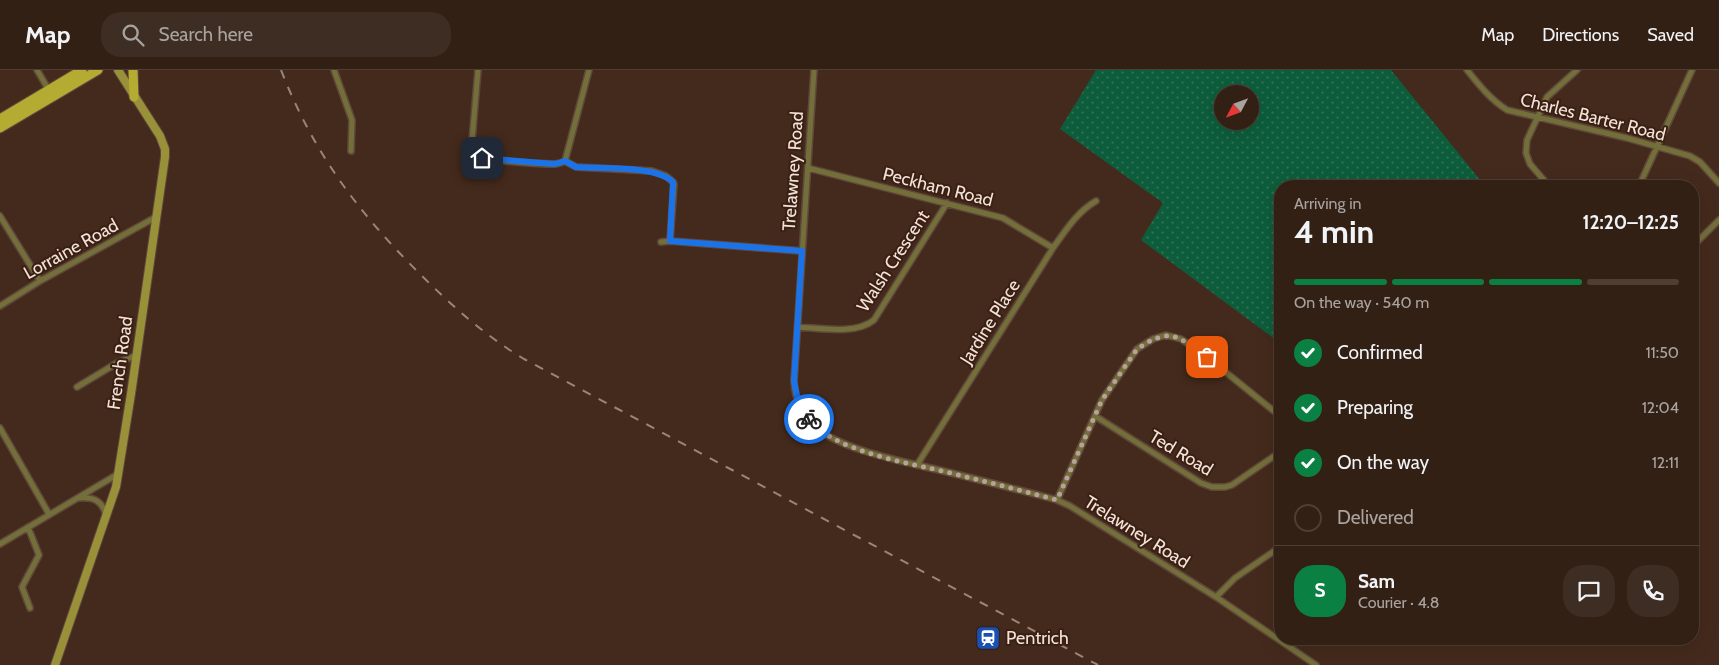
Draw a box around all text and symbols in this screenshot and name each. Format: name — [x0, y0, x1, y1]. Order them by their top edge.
search box — [101, 12, 451, 57]
text: Map — [25, 20, 71, 49]
icon: search — [119, 21, 147, 49]
text: Search here — [159, 23, 253, 46]
text: Map — [1481, 24, 1514, 46]
text: Directions — [1542, 24, 1619, 46]
text: Saved — [1647, 24, 1694, 46]
north arrow — [1214, 85, 1259, 130]
map controls — [1214, 85, 1259, 130]
street label: Charles Barter Road — [1518, 88, 1668, 146]
street label: Trelawney Road — [778, 110, 808, 232]
pin — [461, 137, 503, 179]
icon: home — [468, 144, 496, 172]
street label: Peckham Road — [881, 163, 995, 211]
text: Arriving in — [1294, 194, 1361, 213]
street label: Walsh Crescent — [852, 206, 934, 316]
text: 12:20–12:25 — [1582, 211, 1679, 234]
text: 4 min — [1294, 212, 1374, 251]
street label: Lorraine Road — [20, 214, 122, 284]
street label: Jardine Place — [955, 275, 1025, 369]
text: On the way · 540 m — [1294, 293, 1429, 312]
street label: French Road — [103, 315, 137, 411]
pin — [1186, 336, 1228, 378]
icon: check — [1294, 339, 1322, 367]
text: Confirmed — [1337, 341, 1423, 364]
icon: bag — [1193, 343, 1221, 371]
text: 11:50 — [1645, 343, 1679, 362]
courier — [784, 394, 834, 444]
icon: check — [1294, 394, 1322, 422]
text: Preparing — [1337, 396, 1413, 419]
text: 12:04 — [1642, 398, 1679, 417]
icon: bike — [795, 405, 823, 433]
street label: Ted Road — [1145, 425, 1217, 481]
icon: check — [1294, 449, 1322, 477]
text: On the way — [1337, 451, 1429, 474]
text: 12:11 — [1652, 453, 1679, 472]
street label: Trelawney Road — [1080, 491, 1194, 573]
text: Delivered — [1337, 506, 1414, 529]
button: chat — [1563, 565, 1615, 617]
button: phone — [1627, 565, 1679, 617]
text: Sam — [1358, 570, 1395, 593]
text: S — [1314, 579, 1326, 602]
text: Courier · 4.8 — [1358, 593, 1440, 612]
station icon: Pentrich — [975, 625, 1001, 651]
place label: Pentrich — [1006, 627, 1069, 649]

